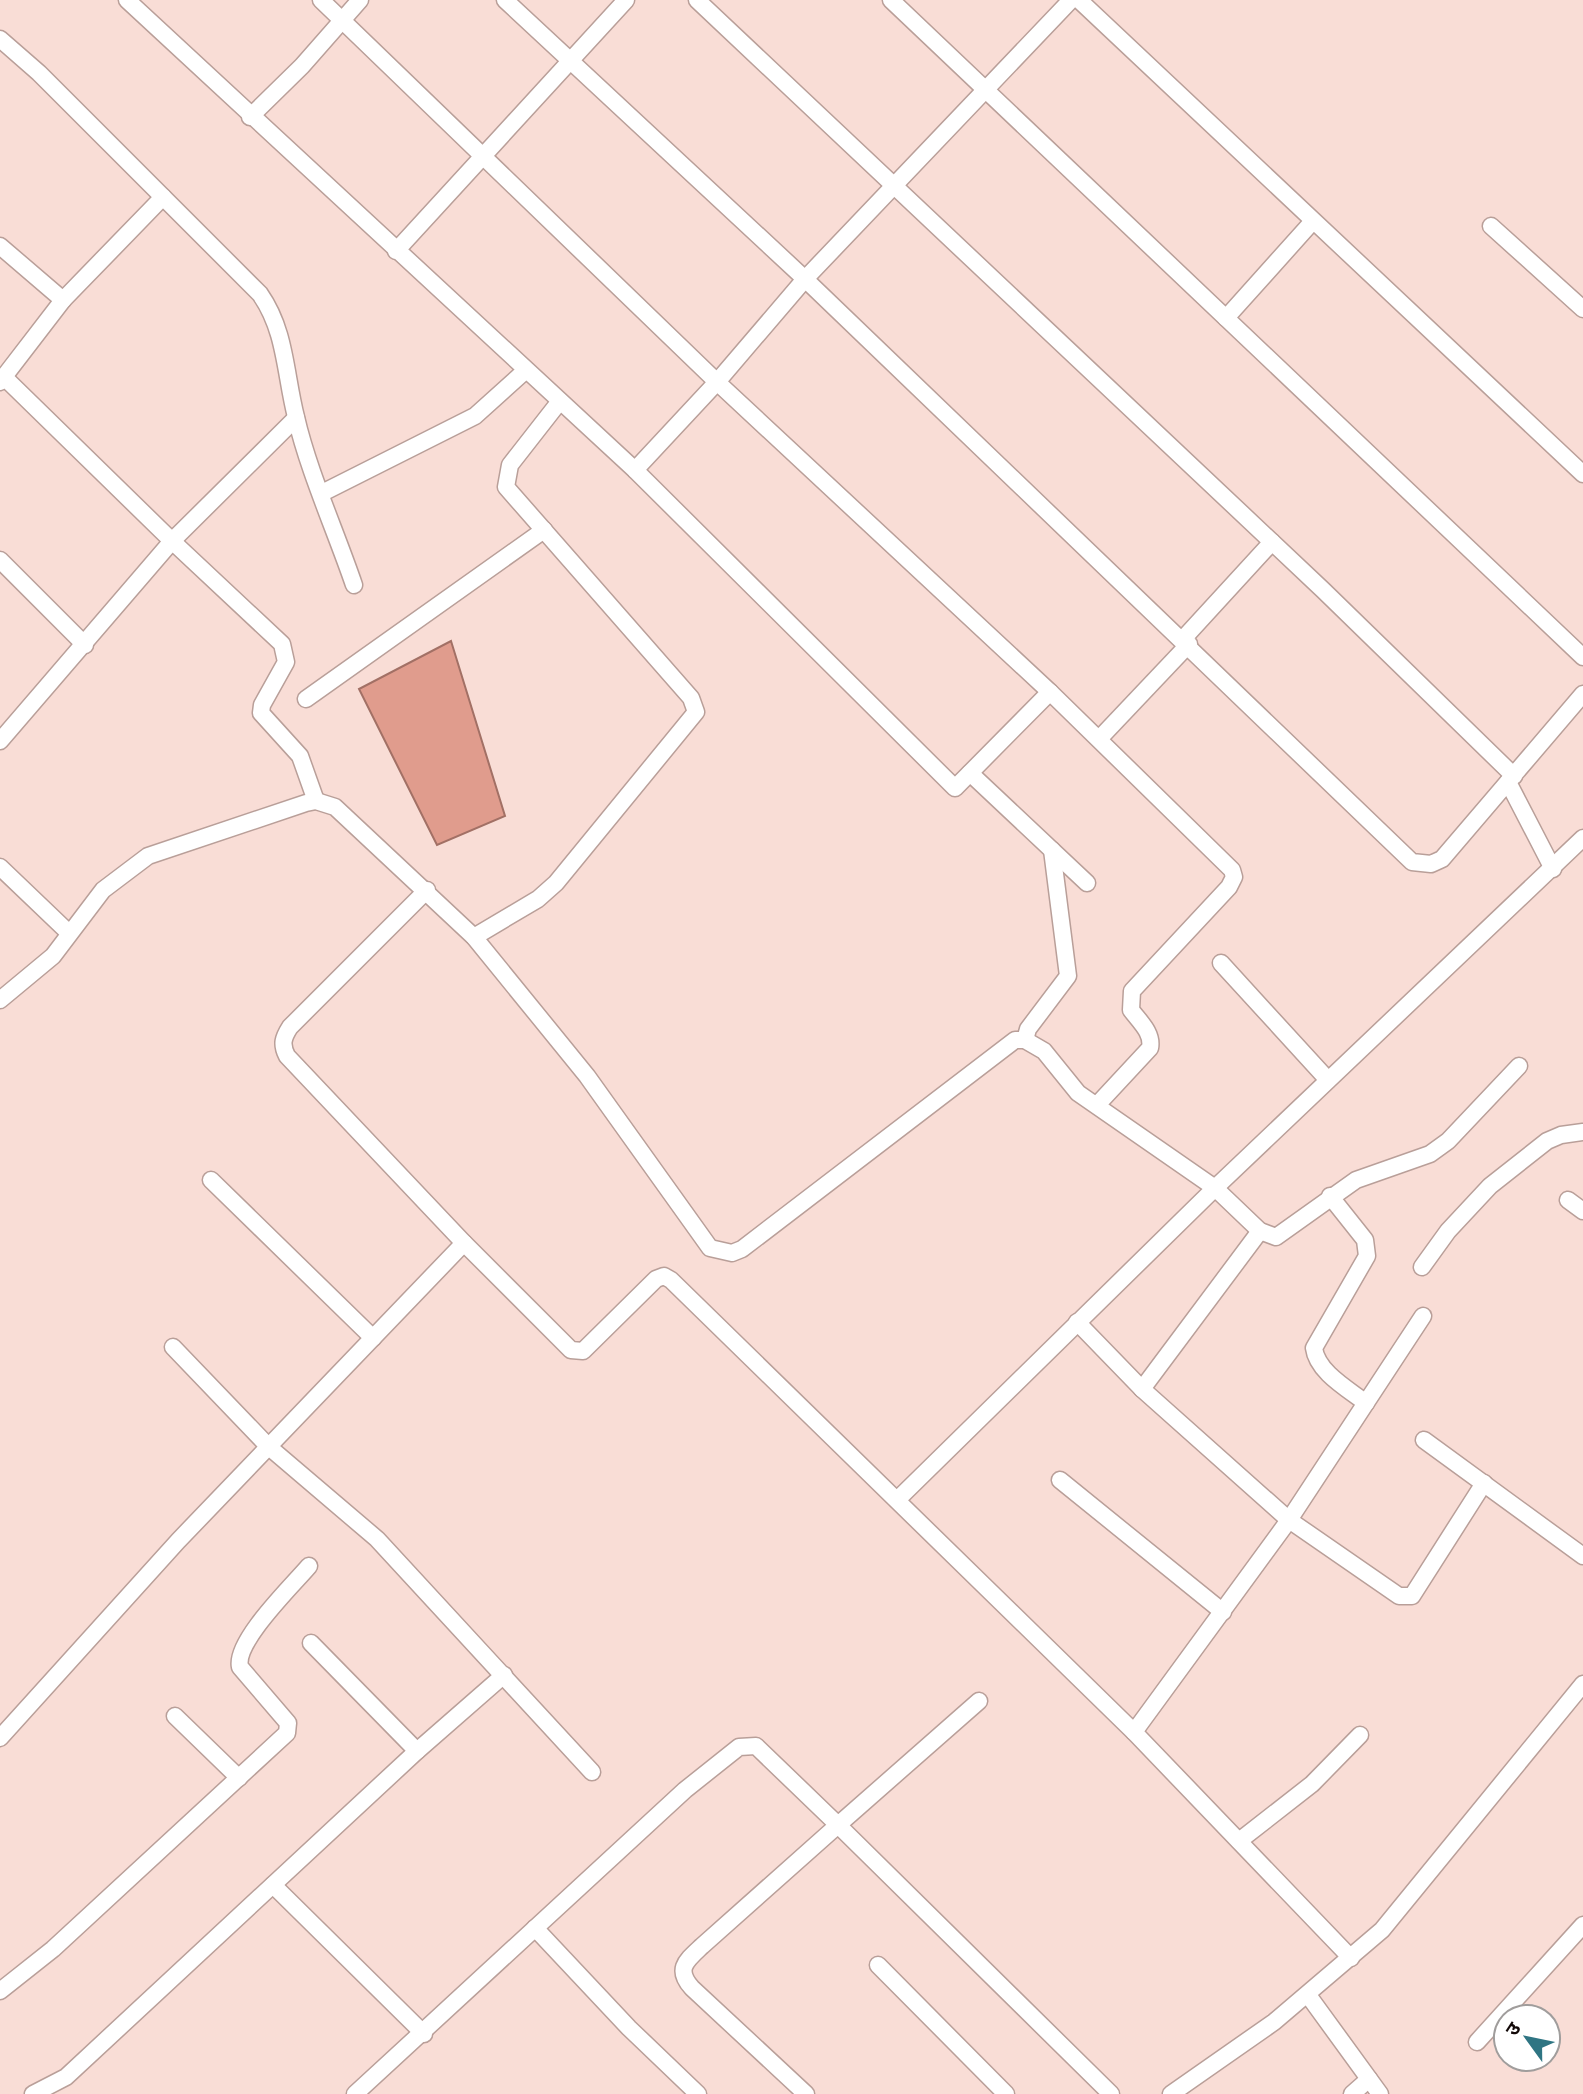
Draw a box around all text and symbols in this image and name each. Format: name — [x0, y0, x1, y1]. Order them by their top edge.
north arrow — [1492, 2003, 1562, 2073]
text: उ — [1500, 2017, 1526, 2040]

